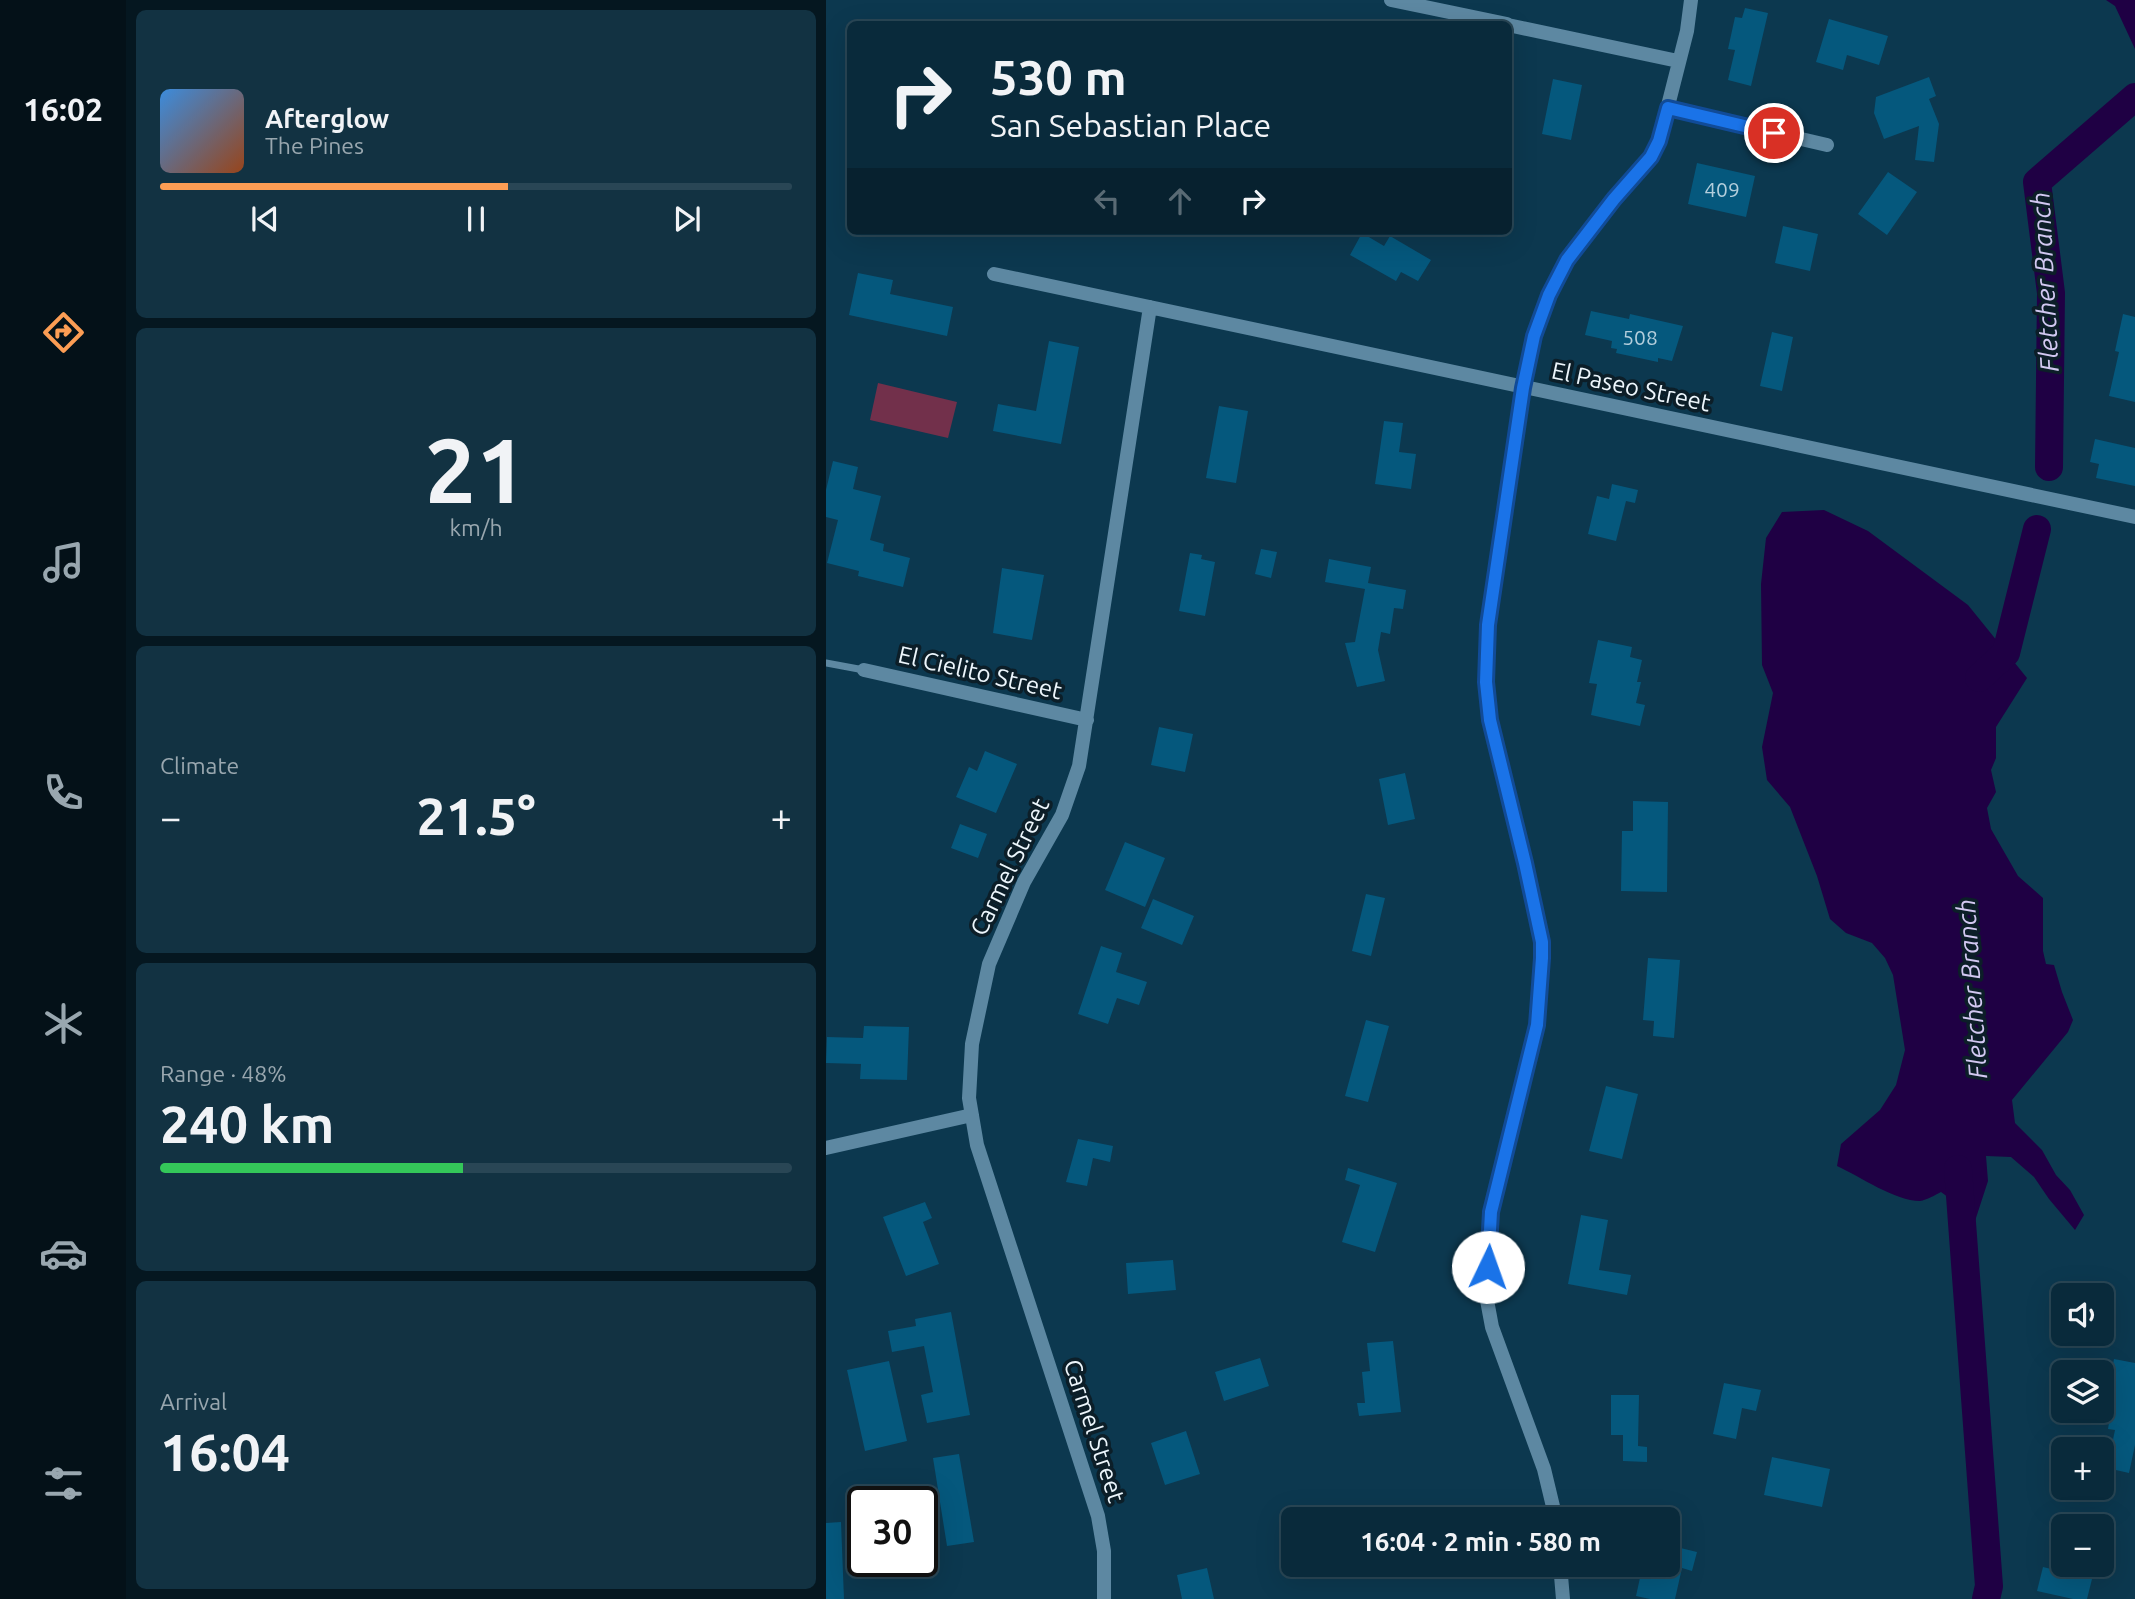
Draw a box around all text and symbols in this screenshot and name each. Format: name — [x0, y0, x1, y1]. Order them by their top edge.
icon: right — [875, 49, 966, 140]
text: 530 m — [990, 49, 1127, 104]
text: 16:02 — [23, 91, 103, 127]
pin — [1744, 103, 1804, 163]
text: Afterglow — [265, 104, 389, 133]
text: San Sebastian Place — [990, 107, 1271, 143]
icon: arrive — [1755, 114, 1793, 152]
text: The Pines — [265, 133, 364, 158]
house number: 409 — [1704, 177, 1740, 201]
icon: left — [1088, 182, 1126, 220]
icon: ahead — [1161, 182, 1199, 220]
icon: right — [1234, 182, 1272, 220]
water label: Fletcher Branch — [2025, 191, 2064, 373]
icon: previous — [246, 200, 284, 238]
icon: pause — [457, 200, 495, 238]
icon: next — [668, 200, 706, 238]
icon: directions — [39, 308, 88, 357]
house number: 508 — [1622, 325, 1658, 349]
street label: El Paseo Street — [1549, 356, 1714, 417]
text: 21 — [425, 418, 527, 520]
text: km/h — [449, 515, 503, 540]
icon: music — [39, 538, 88, 587]
street label: El Cielito Street — [896, 641, 1065, 705]
text: Climate — [160, 753, 239, 778]
icon: phone — [39, 768, 88, 817]
text: 21.5° — [416, 787, 536, 845]
street label: Carmel Street — [965, 793, 1055, 940]
text: − — [160, 796, 181, 838]
text: + — [771, 796, 792, 838]
water label: Fletcher Branch — [1951, 898, 1992, 1080]
icon: climate — [39, 999, 88, 1048]
text: Range · 48% — [160, 1061, 287, 1086]
text: 240 km — [160, 1095, 334, 1153]
icon: car — [39, 1229, 88, 1278]
position arrow — [1451, 1230, 1525, 1304]
map controls — [2051, 1283, 2114, 1577]
button: sound — [2051, 1283, 2114, 1346]
street label: Carmel Street — [1059, 1356, 1130, 1506]
button: layers — [2051, 1360, 2114, 1423]
text: Arrival — [160, 1389, 227, 1414]
text: 16:04 — [160, 1423, 290, 1481]
button: + — [2051, 1437, 2114, 1500]
icon: filters — [39, 1459, 88, 1508]
speed limit sign: 30 — [847, 1486, 938, 1577]
button: − — [2051, 1514, 2114, 1577]
text: 16:04 · 2 min · 580 m — [1360, 1527, 1601, 1556]

